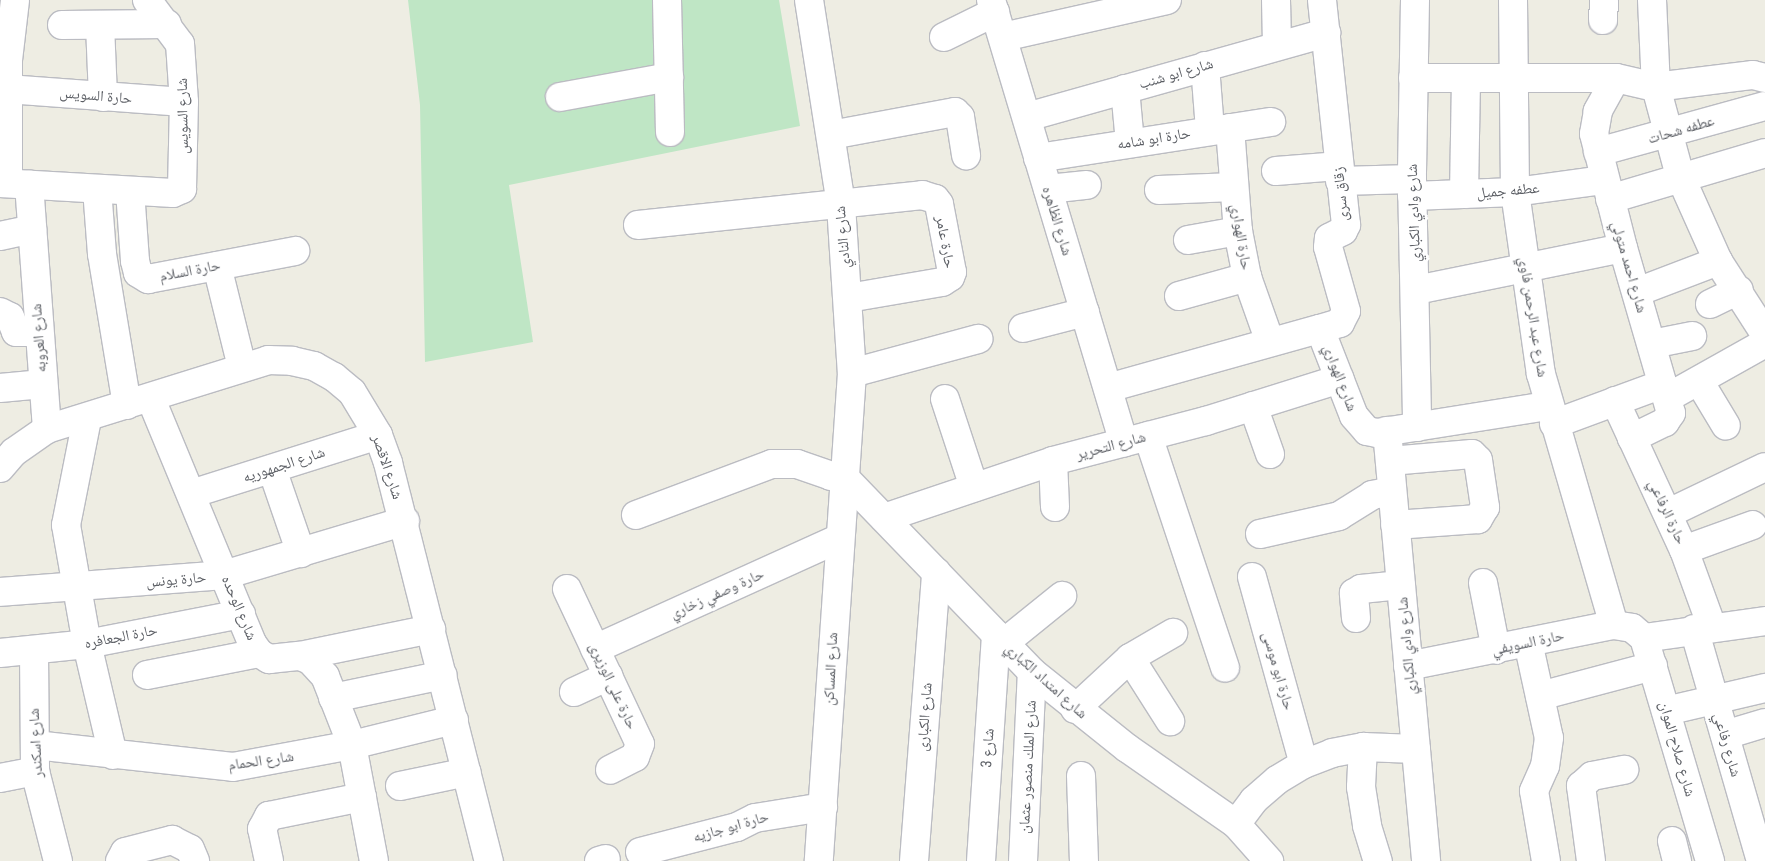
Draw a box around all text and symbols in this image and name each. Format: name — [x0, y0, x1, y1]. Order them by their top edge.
street label: شارع ابو شنب — [1137, 55, 1215, 93]
street label: شارع السويس — [173, 78, 193, 154]
street label: حارة السويس — [59, 84, 133, 108]
street label: عطفه شحات — [1646, 112, 1716, 148]
street label: حارة ابو شامه — [1116, 124, 1192, 154]
street label: شارع وادي الكباري — [1403, 164, 1425, 262]
street label: زقاق سرى — [1330, 166, 1352, 222]
street label: عطفه جميل — [1476, 179, 1540, 203]
street label: شارع الظاهره — [1038, 184, 1076, 258]
street label: حارة الهواري — [1227, 203, 1255, 271]
street label: شارع النادي — [831, 205, 855, 269]
street label: حارة عامر — [932, 214, 958, 270]
street label: شارع احمد متولي — [1607, 219, 1651, 315]
street label: حارة السلام — [158, 256, 222, 286]
street label: شارع عبد الرحمن فاوي — [1515, 256, 1551, 378]
street label: شارع العروبه — [28, 303, 50, 373]
street label: شارع الهواري — [1319, 342, 1361, 414]
street label: شارع التحرير — [1074, 428, 1148, 464]
street label: شارع الاقصر — [368, 432, 406, 502]
street label: شارع الجمهوريه — [241, 443, 327, 487]
street label: حارة الرفاعي — [1644, 477, 1690, 547]
street label: حارة وصفي زخاري — [667, 565, 767, 623]
street label: حارة يونس — [145, 568, 207, 592]
street label: شارع الوحده — [217, 573, 261, 643]
street label: شارع وادي الكباري — [1394, 596, 1420, 696]
street label: حارة الجعافره — [83, 621, 159, 653]
street label: حارة السويفي — [1490, 627, 1566, 659]
street label: حارة ابو موسى — [1258, 630, 1298, 712]
street label: شارع المساكن — [820, 632, 842, 706]
street label: شارع امتداد الكباري — [1001, 639, 1091, 723]
street label: حارة على الوزيرى — [585, 640, 641, 732]
street label: شارع الكبارى — [914, 682, 936, 752]
street label: شارع صلاح الموان — [1655, 699, 1699, 799]
street label: شارع الملك منصور عثمان — [1016, 700, 1040, 834]
street label: شارع اسكندر — [25, 708, 47, 778]
street label: شارع رفاعي — [1709, 711, 1745, 779]
street label: شارع 3 — [978, 728, 998, 768]
street label: شارع الحمام — [227, 747, 295, 775]
street label: حارة ابو جازيه — [691, 808, 771, 846]

